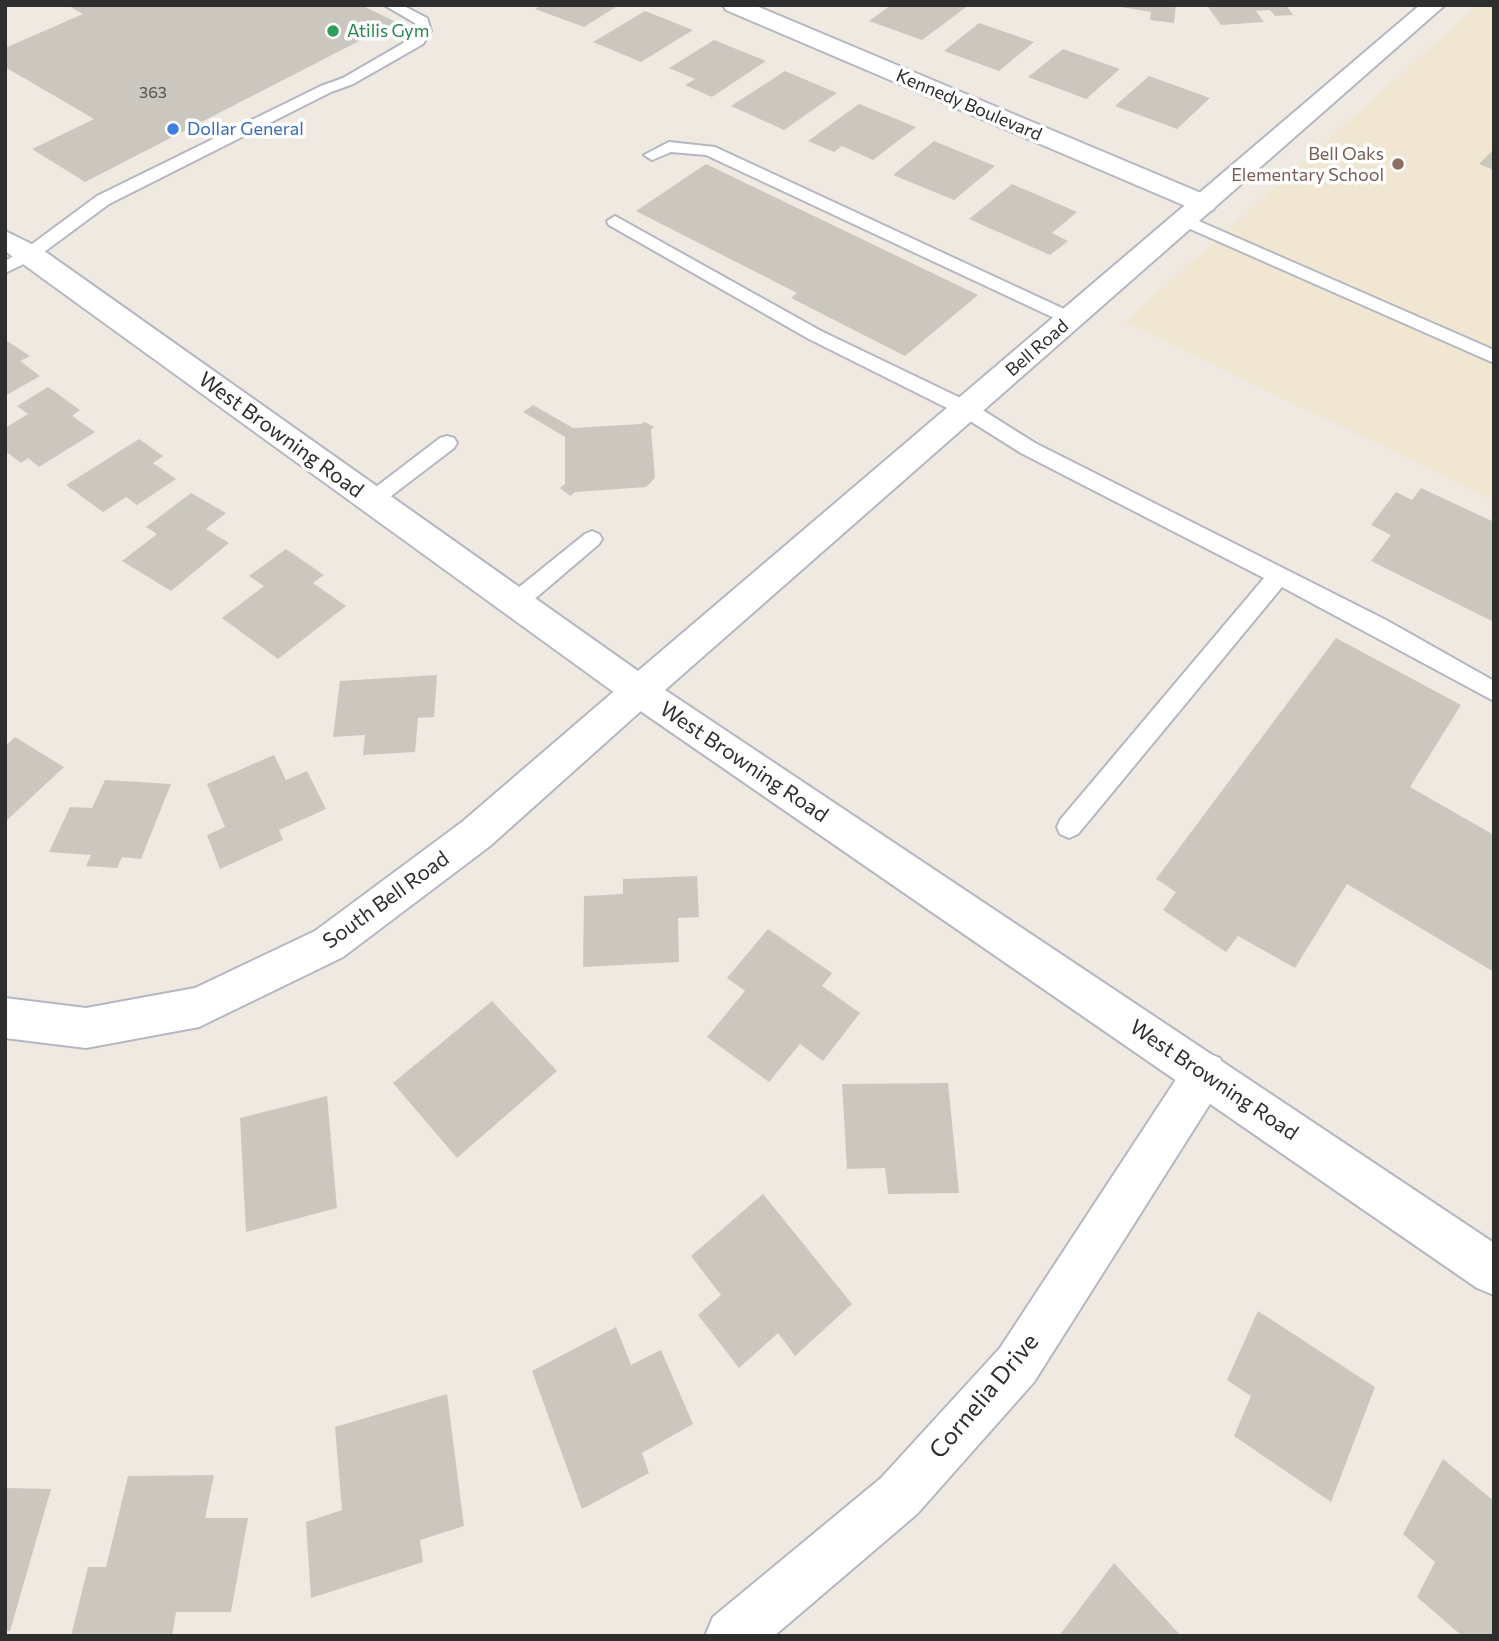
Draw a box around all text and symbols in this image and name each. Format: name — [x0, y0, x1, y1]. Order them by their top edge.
place label: Atilis Gym — [347, 20, 429, 42]
marker: Atilis Gym — [325, 23, 341, 39]
street label: Kennedy Boulevard — [893, 65, 1045, 145]
house number: 363 — [139, 83, 167, 103]
place label: Dollar General — [187, 118, 304, 140]
marker: Dollar General — [165, 121, 181, 137]
place label: Bell Oaks Elementary School — [1231, 143, 1384, 186]
marker: Bell Oaks Elementary School — [1390, 156, 1406, 172]
street label: Bell Road — [1001, 315, 1073, 381]
street label: West Browning Road — [194, 367, 368, 503]
street label: West Browning Road — [655, 696, 833, 828]
street label: South Bell Road — [318, 846, 454, 954]
street label: West Browning Road — [1125, 1014, 1303, 1146]
street label: Cornelia Drive — [923, 1328, 1045, 1464]

